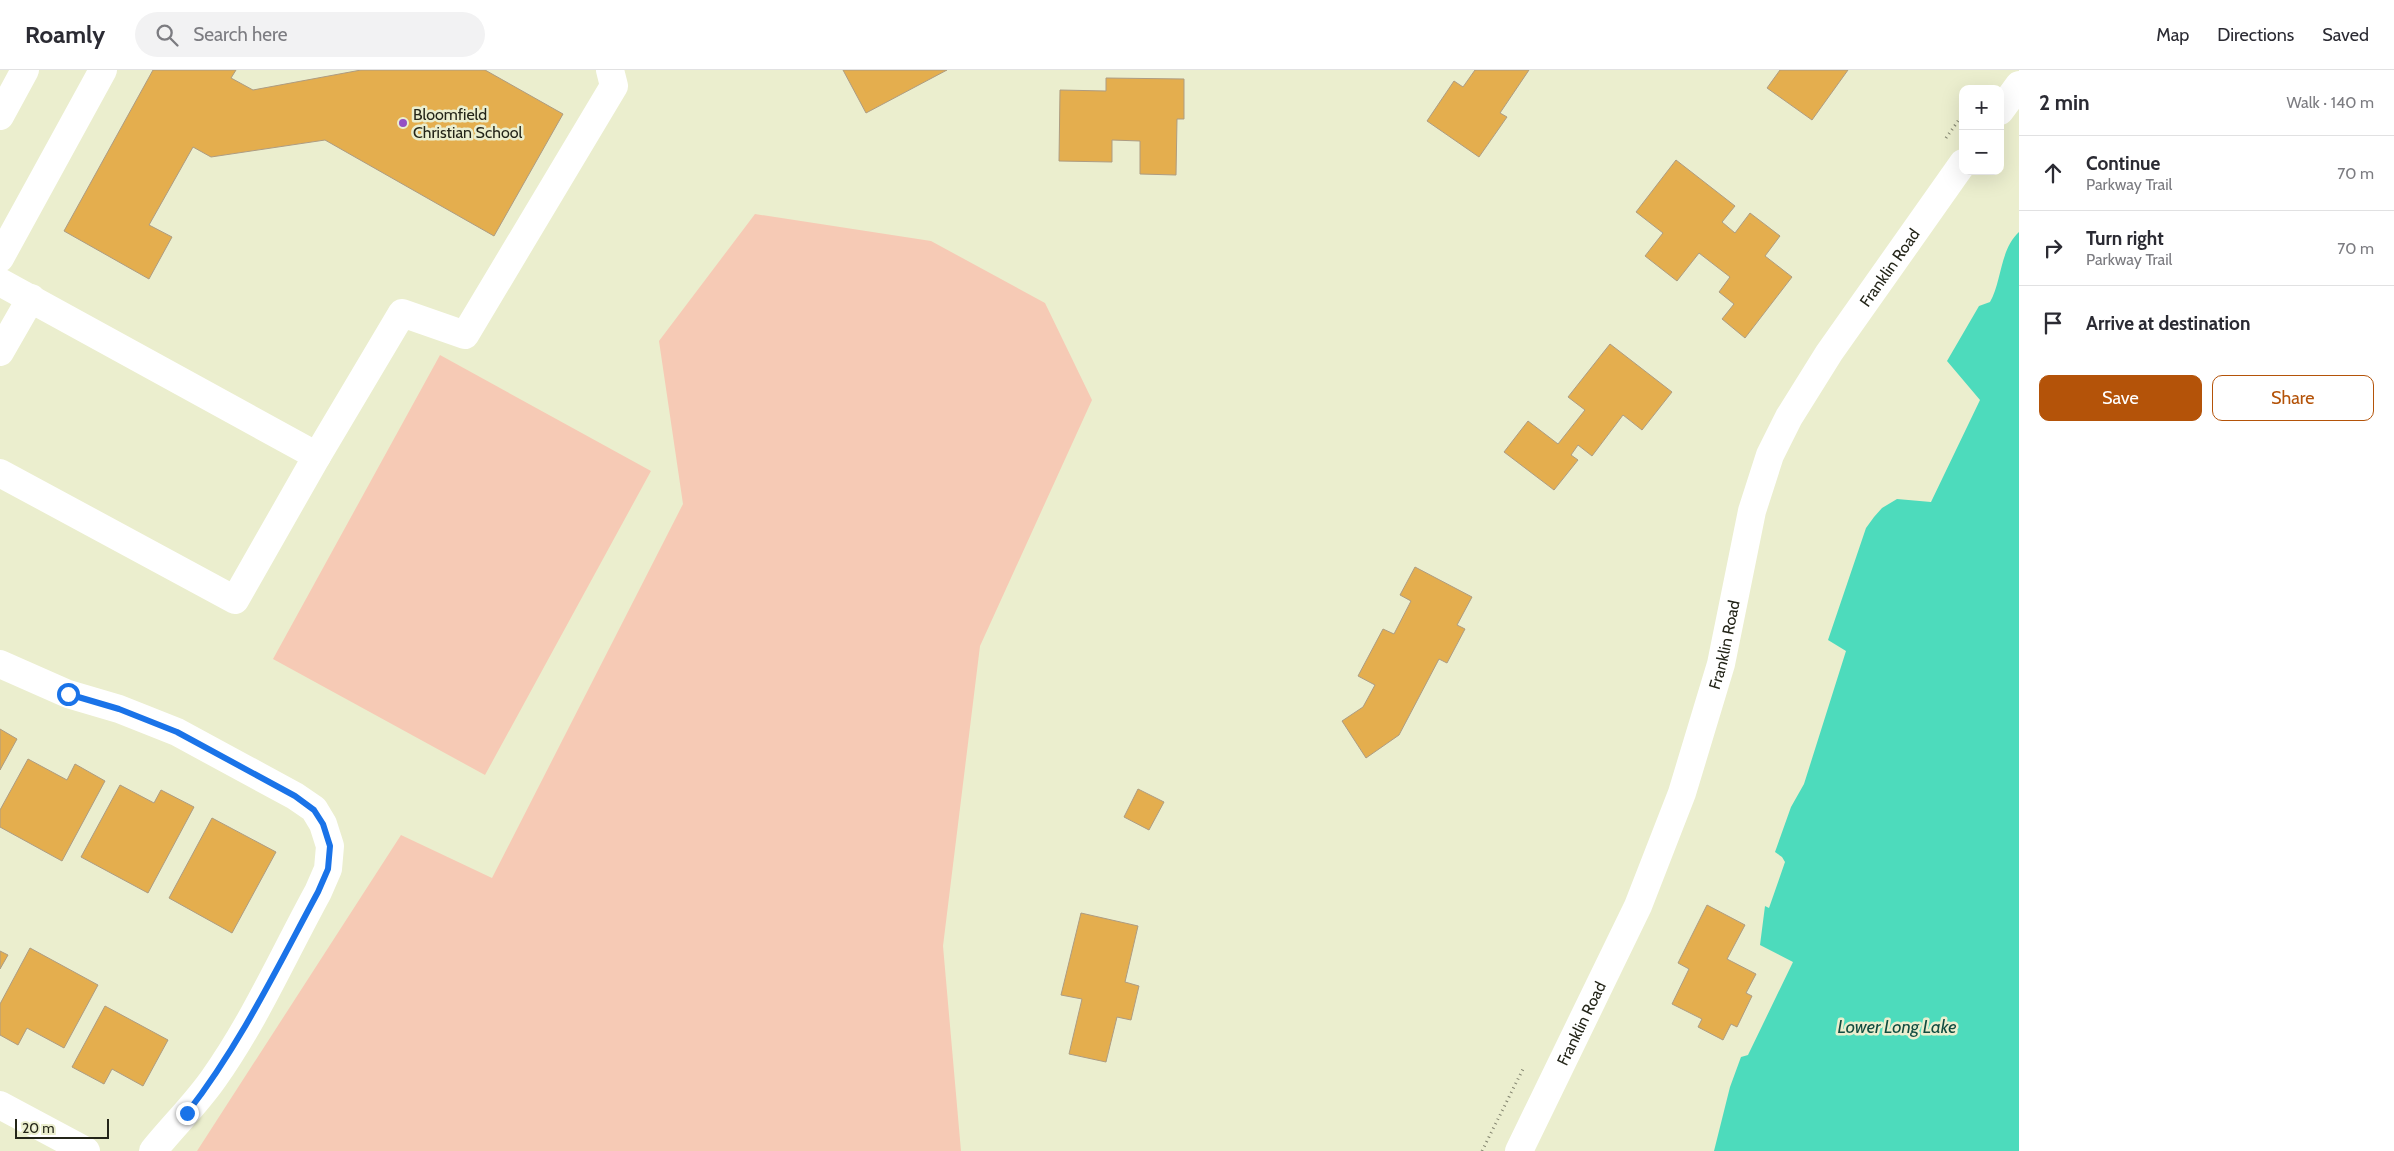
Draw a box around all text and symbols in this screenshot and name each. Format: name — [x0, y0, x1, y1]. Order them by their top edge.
search box — [135, 12, 485, 57]
text: Roamly — [25, 20, 105, 49]
icon: search — [153, 21, 181, 49]
text: Search here — [193, 23, 288, 46]
text: Map — [2156, 24, 2189, 46]
text: Directions — [2217, 24, 2294, 46]
text: Saved — [2322, 24, 2369, 46]
map controls — [1959, 85, 2004, 175]
button: + — [1959, 85, 2004, 130]
text: 2 min — [2039, 90, 2090, 115]
text: Walk · 140 m — [2287, 93, 2374, 112]
place label: Bloomfield Christian School — [413, 105, 522, 142]
marker: Bloomfield Christian School — [397, 117, 409, 129]
button: − — [1959, 130, 2004, 175]
text: Continue — [2086, 152, 2160, 175]
icon: ahead — [2039, 159, 2067, 187]
text: 70 m — [2337, 164, 2374, 183]
text: Parkway Trail — [2086, 175, 2172, 194]
street label: Franklin Road — [1856, 225, 1924, 310]
text: Turn right — [2086, 227, 2164, 250]
icon: right — [2039, 234, 2067, 262]
text: 70 m — [2337, 239, 2374, 258]
text: Parkway Trail — [2086, 250, 2172, 269]
icon: arrive — [2039, 309, 2067, 337]
text: Arrive at destination — [2086, 312, 2250, 335]
button: Save — [2039, 375, 2202, 421]
button: Share — [2212, 375, 2374, 421]
street label: Franklin Road — [1705, 598, 1744, 692]
route start — [57, 683, 80, 706]
street label: Franklin Road — [1553, 978, 1610, 1069]
water label: Lower Long Lake — [1838, 1016, 1956, 1038]
route end — [176, 1102, 199, 1125]
scale bar — [15, 1116, 109, 1139]
text: 20 m — [22, 1119, 55, 1137]

